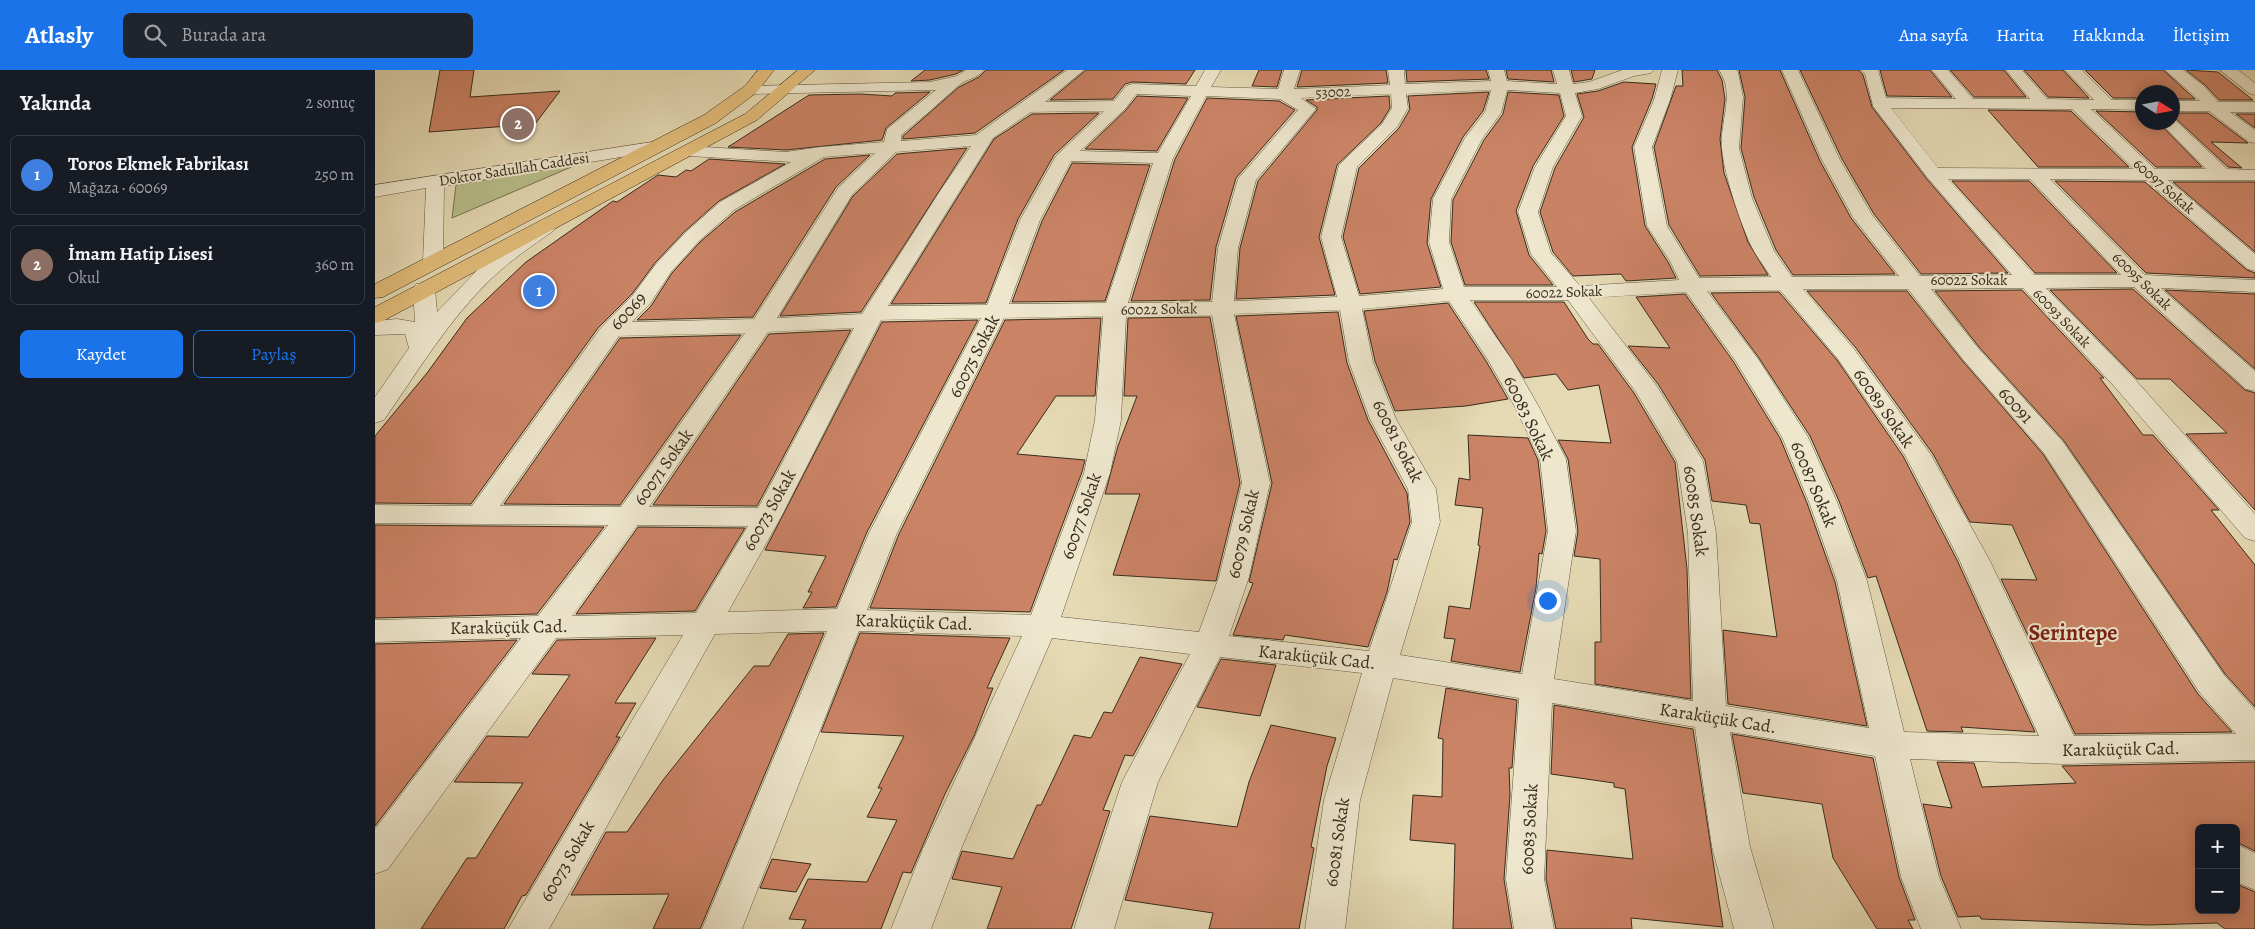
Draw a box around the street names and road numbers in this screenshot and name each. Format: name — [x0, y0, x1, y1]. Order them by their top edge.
street label: 53002 — [1315, 81, 1351, 103]
street label: Doktor Sadullah Caddesi — [437, 147, 591, 191]
street label: 60097 Sokak — [2129, 154, 2200, 219]
street label: 60095 Sokak — [2108, 247, 2177, 315]
street label: 60022 Sokak — [1931, 270, 2008, 290]
street label: 60022 Sokak — [1525, 281, 1603, 303]
street label: 60093 Sokak — [2029, 284, 2096, 353]
street label: 60069 — [604, 287, 652, 335]
street label: 60022 Sokak — [1120, 298, 1198, 320]
street label: 60075 Sokak — [943, 310, 1005, 402]
street label: 60089 Sokak — [1848, 363, 1920, 453]
street label: 60083 Sokak — [1498, 372, 1560, 464]
street label: 60091 — [1993, 381, 2039, 429]
street label: 60081 Sokak — [1367, 395, 1429, 487]
street label: 60071 Sokak — [628, 424, 698, 510]
street label: 60087 Sokak — [1785, 437, 1843, 531]
street label: 60085 Sokak — [1678, 464, 1714, 558]
street label: 60073 Sokak — [737, 465, 801, 555]
street label: 60077 Sokak — [1055, 469, 1107, 563]
street label: 60079 Sokak — [1221, 487, 1265, 581]
street label: Karaküçük Cad. — [855, 608, 973, 636]
street label: Karaküçük Cad. — [450, 614, 568, 640]
street label: Karaküçük Cad. — [1257, 639, 1377, 675]
street label: Karaküçük Cad. — [1658, 697, 1778, 739]
street label: Karaküçük Cad. — [2062, 736, 2180, 762]
street label: 60083 Sokak — [1515, 783, 1543, 875]
street label: 60081 Sokak — [1319, 796, 1355, 888]
street label: 60073 Sokak — [534, 816, 600, 906]

